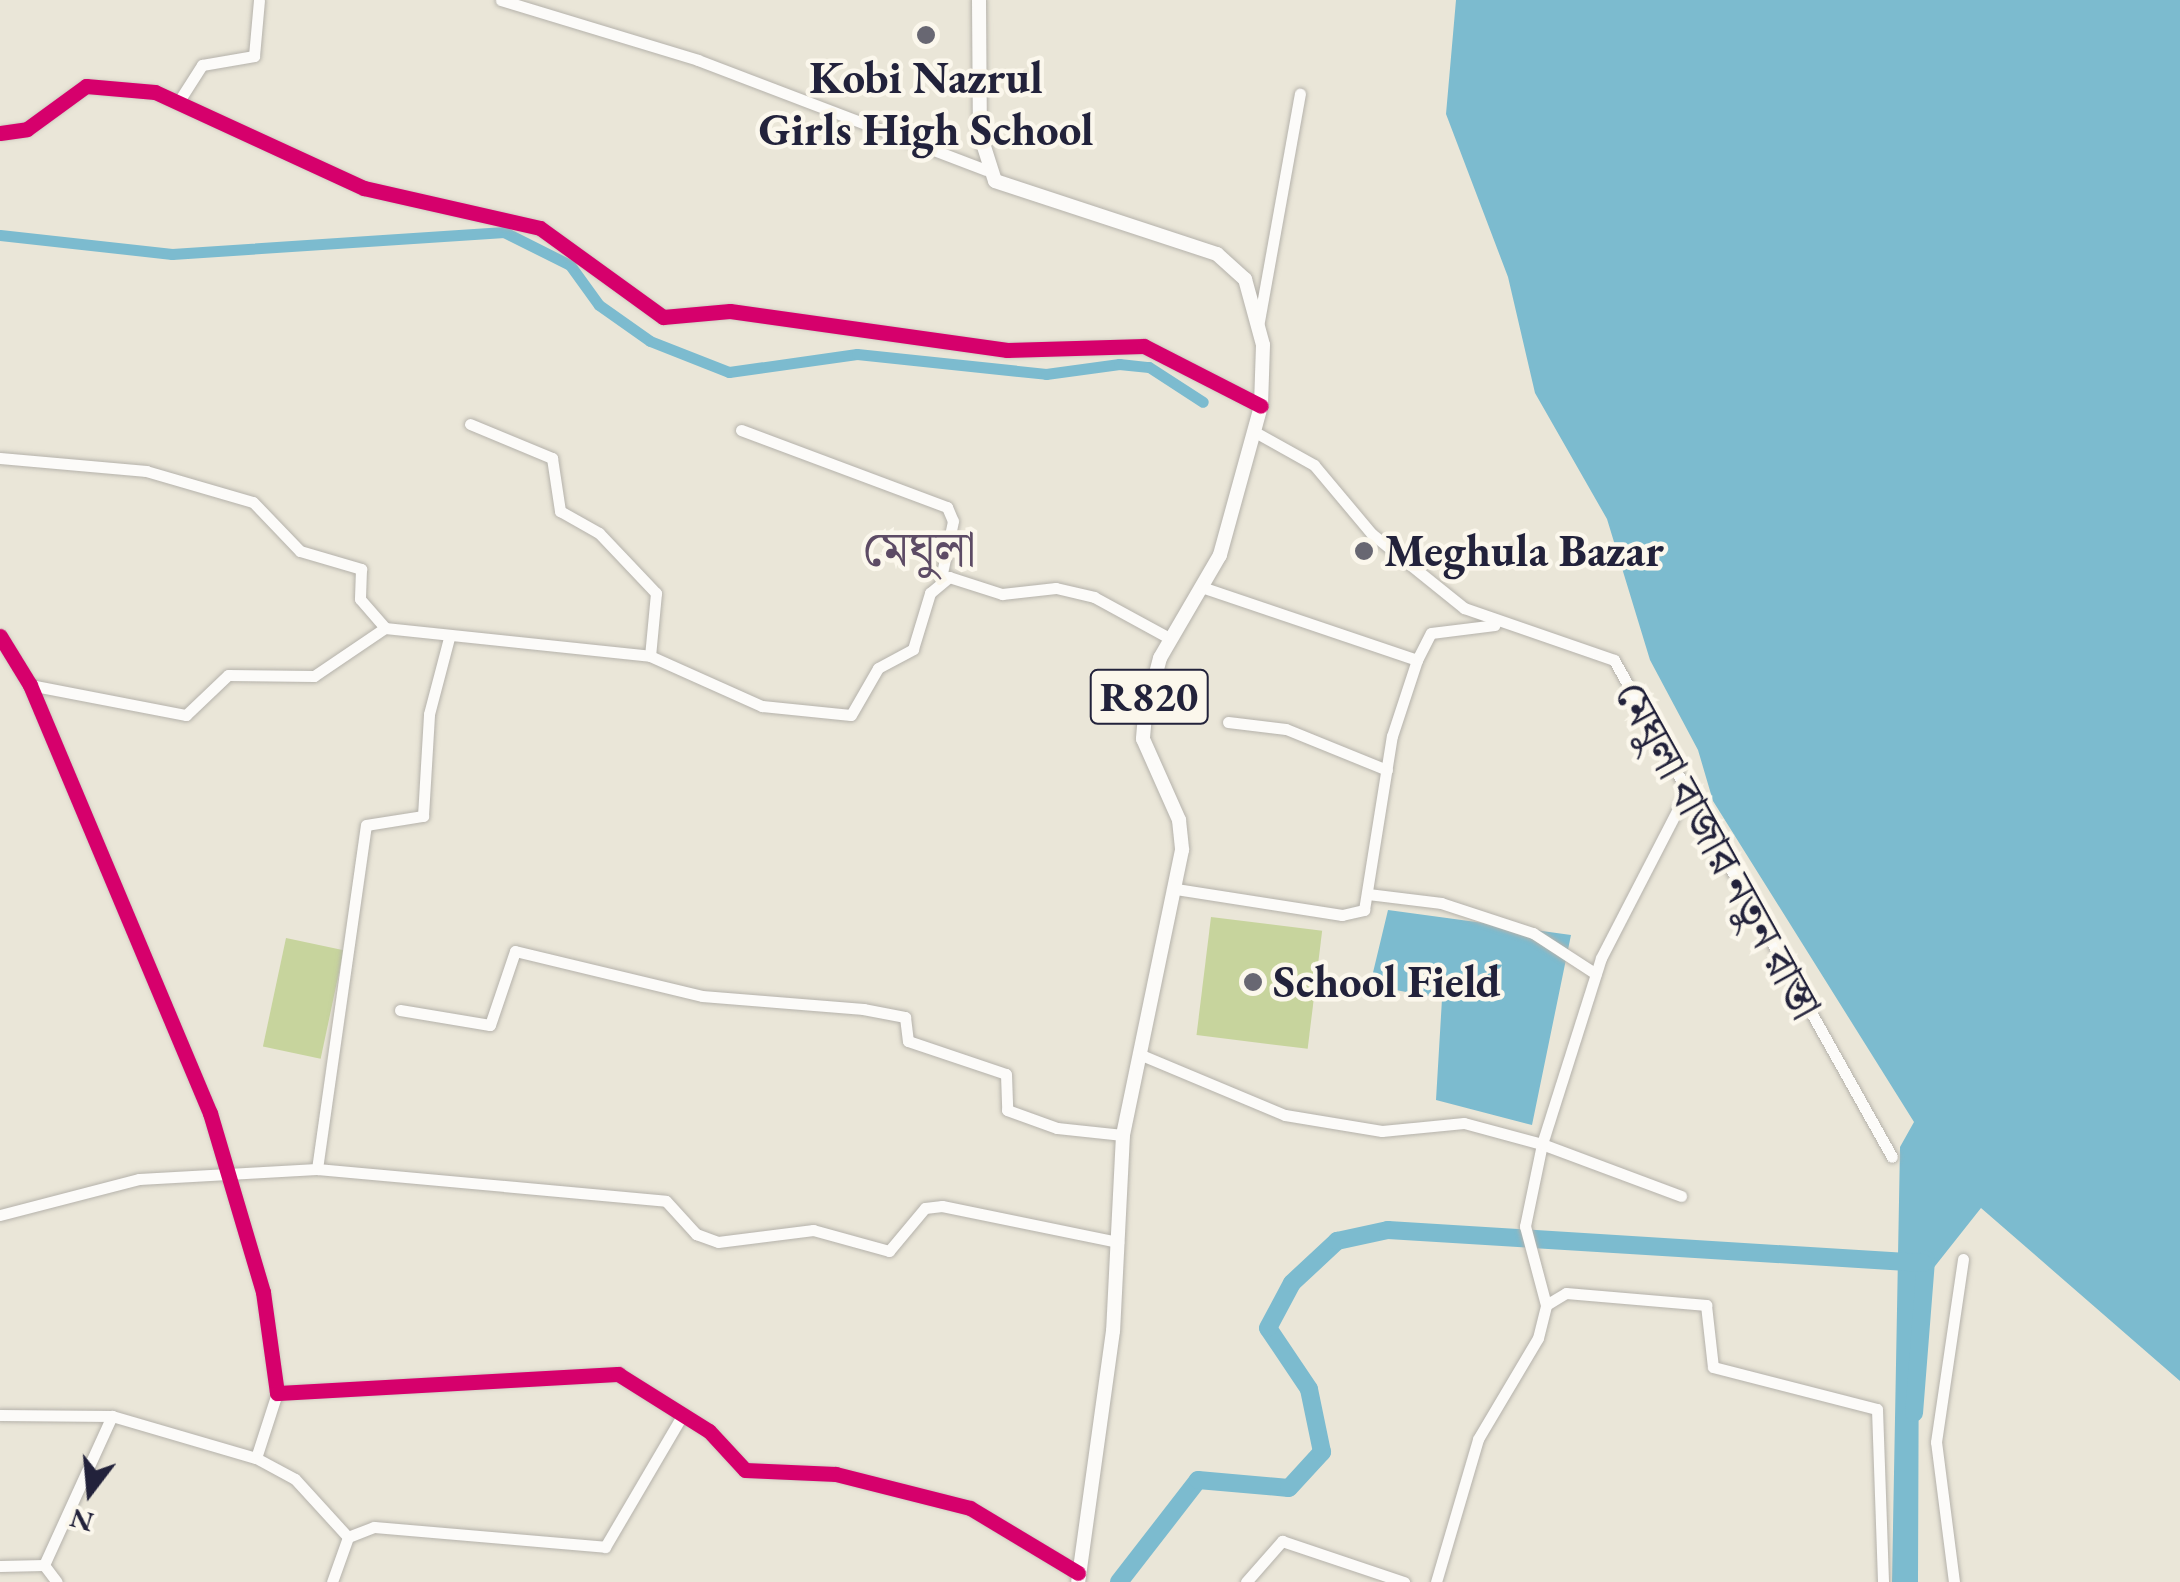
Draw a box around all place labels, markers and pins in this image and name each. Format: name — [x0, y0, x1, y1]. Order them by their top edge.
marker: Kobi Nazrul Girls High School — [915, 24, 937, 46]
place label: Kobi Nazrul Girls High School — [758, 51, 1094, 157]
place label: Meghula Bazar — [1384, 524, 1664, 578]
marker: Meghula Bazar — [1353, 540, 1375, 562]
place label: School Field — [1273, 955, 1501, 1009]
marker: School Field — [1242, 971, 1264, 993]

